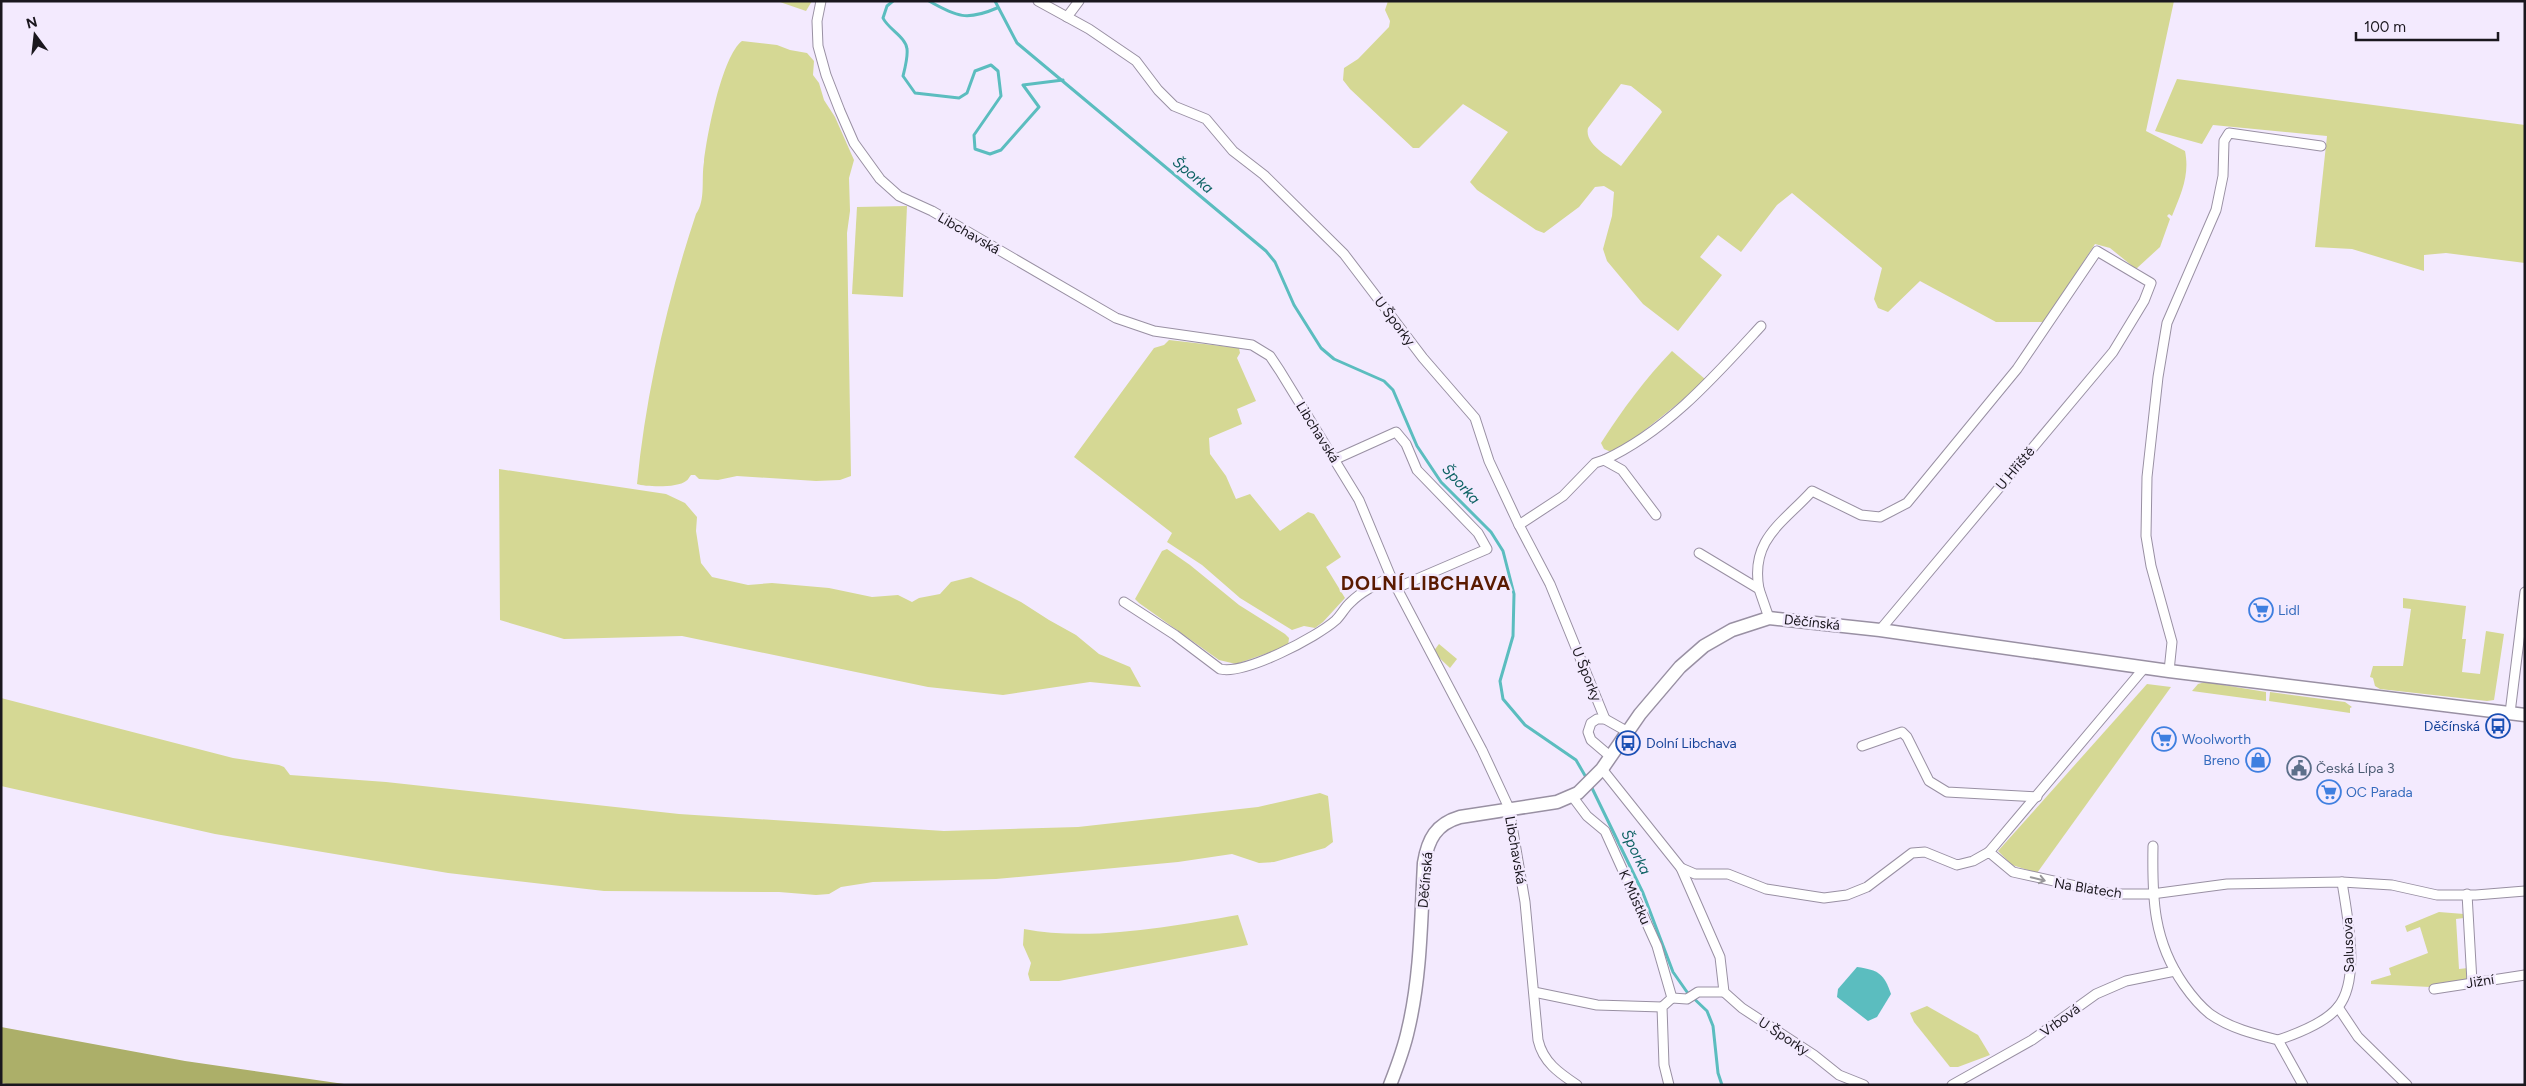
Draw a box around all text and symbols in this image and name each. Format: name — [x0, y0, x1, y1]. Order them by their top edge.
north arrow — [10, 10, 60, 60]
scale bar — [2356, 10, 2498, 42]
text: N — [24, 13, 39, 33]
text: 100 m — [2364, 18, 2406, 36]
water label: Šporka — [1169, 153, 1217, 197]
street label: Libchavská — [935, 209, 1003, 258]
street label: U Šporky — [1371, 293, 1419, 350]
street label: Libchavská — [1292, 399, 1343, 466]
street label: U Hřiště — [1992, 443, 2039, 493]
water label: Šporka — [1438, 460, 1484, 508]
district label: DOLNÍ LIBCHAVA — [1341, 572, 1511, 595]
supermarket icon: Lidl — [2248, 597, 2274, 623]
place label: Lidl — [2278, 602, 2300, 619]
street label: Děčínská — [1783, 611, 1841, 634]
street label: U Šporky — [1568, 644, 1605, 704]
bus stop icon: Děčínská — [2485, 713, 2511, 739]
place label: Děčínská — [2424, 718, 2480, 735]
supermarket icon: Woolworth — [2151, 726, 2177, 752]
bus stop icon: Dolní Libchava — [1615, 730, 1641, 756]
place label: Woolworth — [2182, 731, 2251, 748]
place label: Dolní Libchava — [1646, 735, 1737, 752]
shop icon: Breno — [2245, 747, 2271, 773]
place label: Breno — [2203, 752, 2240, 769]
public building icon: Česká Lípa 3 — [2286, 755, 2312, 781]
place label: Česká Lípa 3 — [2316, 760, 2395, 777]
supermarket icon: OC Parada — [2316, 779, 2342, 805]
place label: OC Parada — [2346, 784, 2413, 801]
street label: Libchavská — [1501, 815, 1530, 885]
water label: Šporka — [1617, 827, 1655, 878]
street label: Děčínská — [1415, 851, 1436, 909]
street label: K Můstku — [1615, 867, 1654, 927]
one-way arrow — [2029, 875, 2045, 884]
street label: Na Blatech — [2053, 875, 2123, 902]
street label: Salusova — [2339, 917, 2358, 973]
street label: Jižní — [2465, 971, 2496, 992]
street label: Vrbová — [2037, 1000, 2083, 1040]
street label: U Šporky — [1755, 1014, 1813, 1059]

